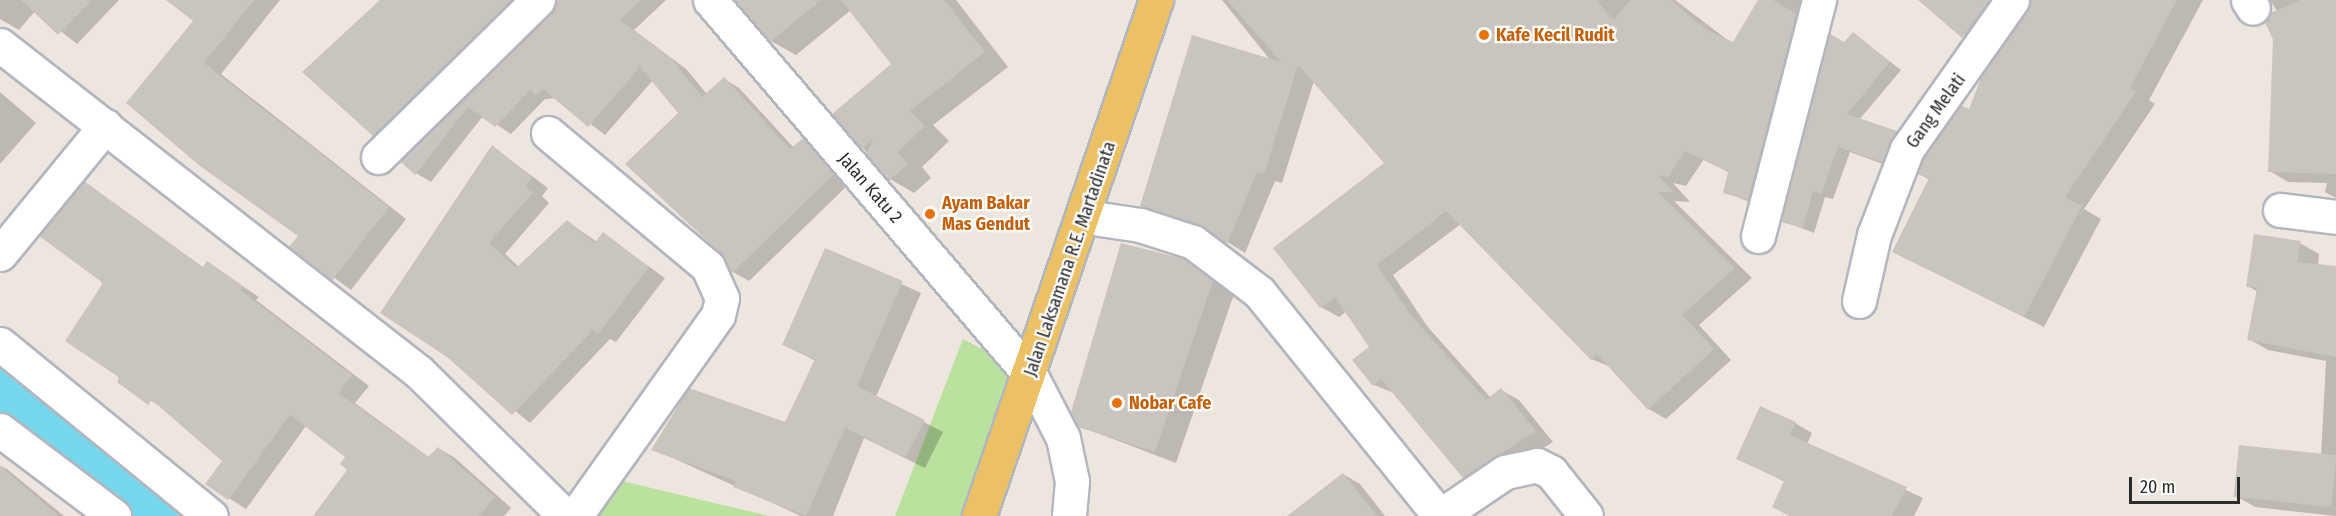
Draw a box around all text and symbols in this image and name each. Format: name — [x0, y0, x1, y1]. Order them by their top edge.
place label: Kafe Kecil Rudit — [1496, 24, 1615, 46]
marker: Kafe Kecil Rudit — [1477, 28, 1491, 42]
street label: Gang Melati — [1902, 69, 1970, 153]
street label: Jalan Laksamana R.E. Martadinata — [1020, 139, 1120, 379]
street label: Jalan Katu 2 — [833, 148, 907, 228]
place label: Ayam Bakar Mas Gendut — [942, 193, 1030, 236]
marker: Ayam Bakar Mas Gendut — [923, 207, 937, 221]
place label: Nobar Cafe — [1129, 392, 1211, 414]
marker: Nobar Cafe — [1110, 396, 1124, 410]
scale bar — [2132, 465, 2243, 503]
text: 20 m — [2140, 476, 2175, 498]

